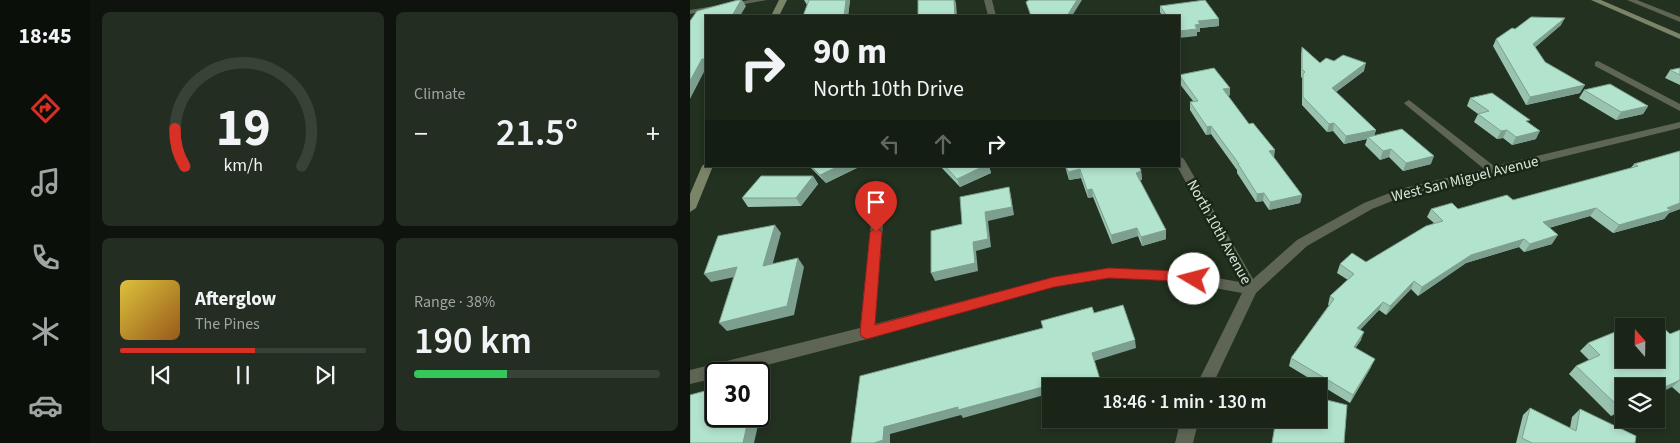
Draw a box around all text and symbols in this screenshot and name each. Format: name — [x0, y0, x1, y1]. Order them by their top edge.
text: 18:45 — [18, 20, 72, 52]
text: 90 m — [813, 27, 887, 77]
icon: right — [730, 35, 795, 100]
text: North 10th Drive — [813, 73, 964, 105]
text: Climate — [414, 83, 465, 105]
icon: directions — [28, 91, 63, 126]
text: 19 — [216, 92, 270, 166]
text: 21.5° — [496, 106, 578, 160]
text: − — [414, 114, 428, 154]
text: + — [646, 114, 660, 154]
icon: left — [876, 130, 904, 158]
icon: ahead — [929, 130, 957, 158]
icon: right — [982, 130, 1010, 158]
street label: West San Miguel Avenue — [1389, 151, 1541, 207]
text: km/h — [223, 153, 263, 178]
icon: music — [28, 165, 63, 200]
street label: North 10th Avenue — [1182, 176, 1256, 288]
pin — [855, 181, 897, 232]
icon: arrive — [862, 188, 890, 216]
icon: phone — [28, 240, 63, 275]
position arrow — [1167, 252, 1219, 304]
text: Afterglow — [195, 286, 276, 313]
text: Range · 38% — [414, 291, 495, 313]
text: The Pines — [195, 313, 260, 335]
icon: climate — [28, 314, 63, 349]
text: 190 km — [414, 314, 532, 368]
north arrow — [1615, 318, 1665, 368]
map controls — [1615, 318, 1665, 428]
icon: previous — [147, 361, 175, 389]
icon: pause — [229, 361, 257, 389]
icon: next — [311, 361, 339, 389]
speed limit sign: 30 — [705, 362, 770, 427]
button: layers — [1615, 378, 1665, 428]
icon: car — [28, 388, 63, 423]
text: 18:46 · 1 min · 130 m — [1102, 389, 1267, 416]

